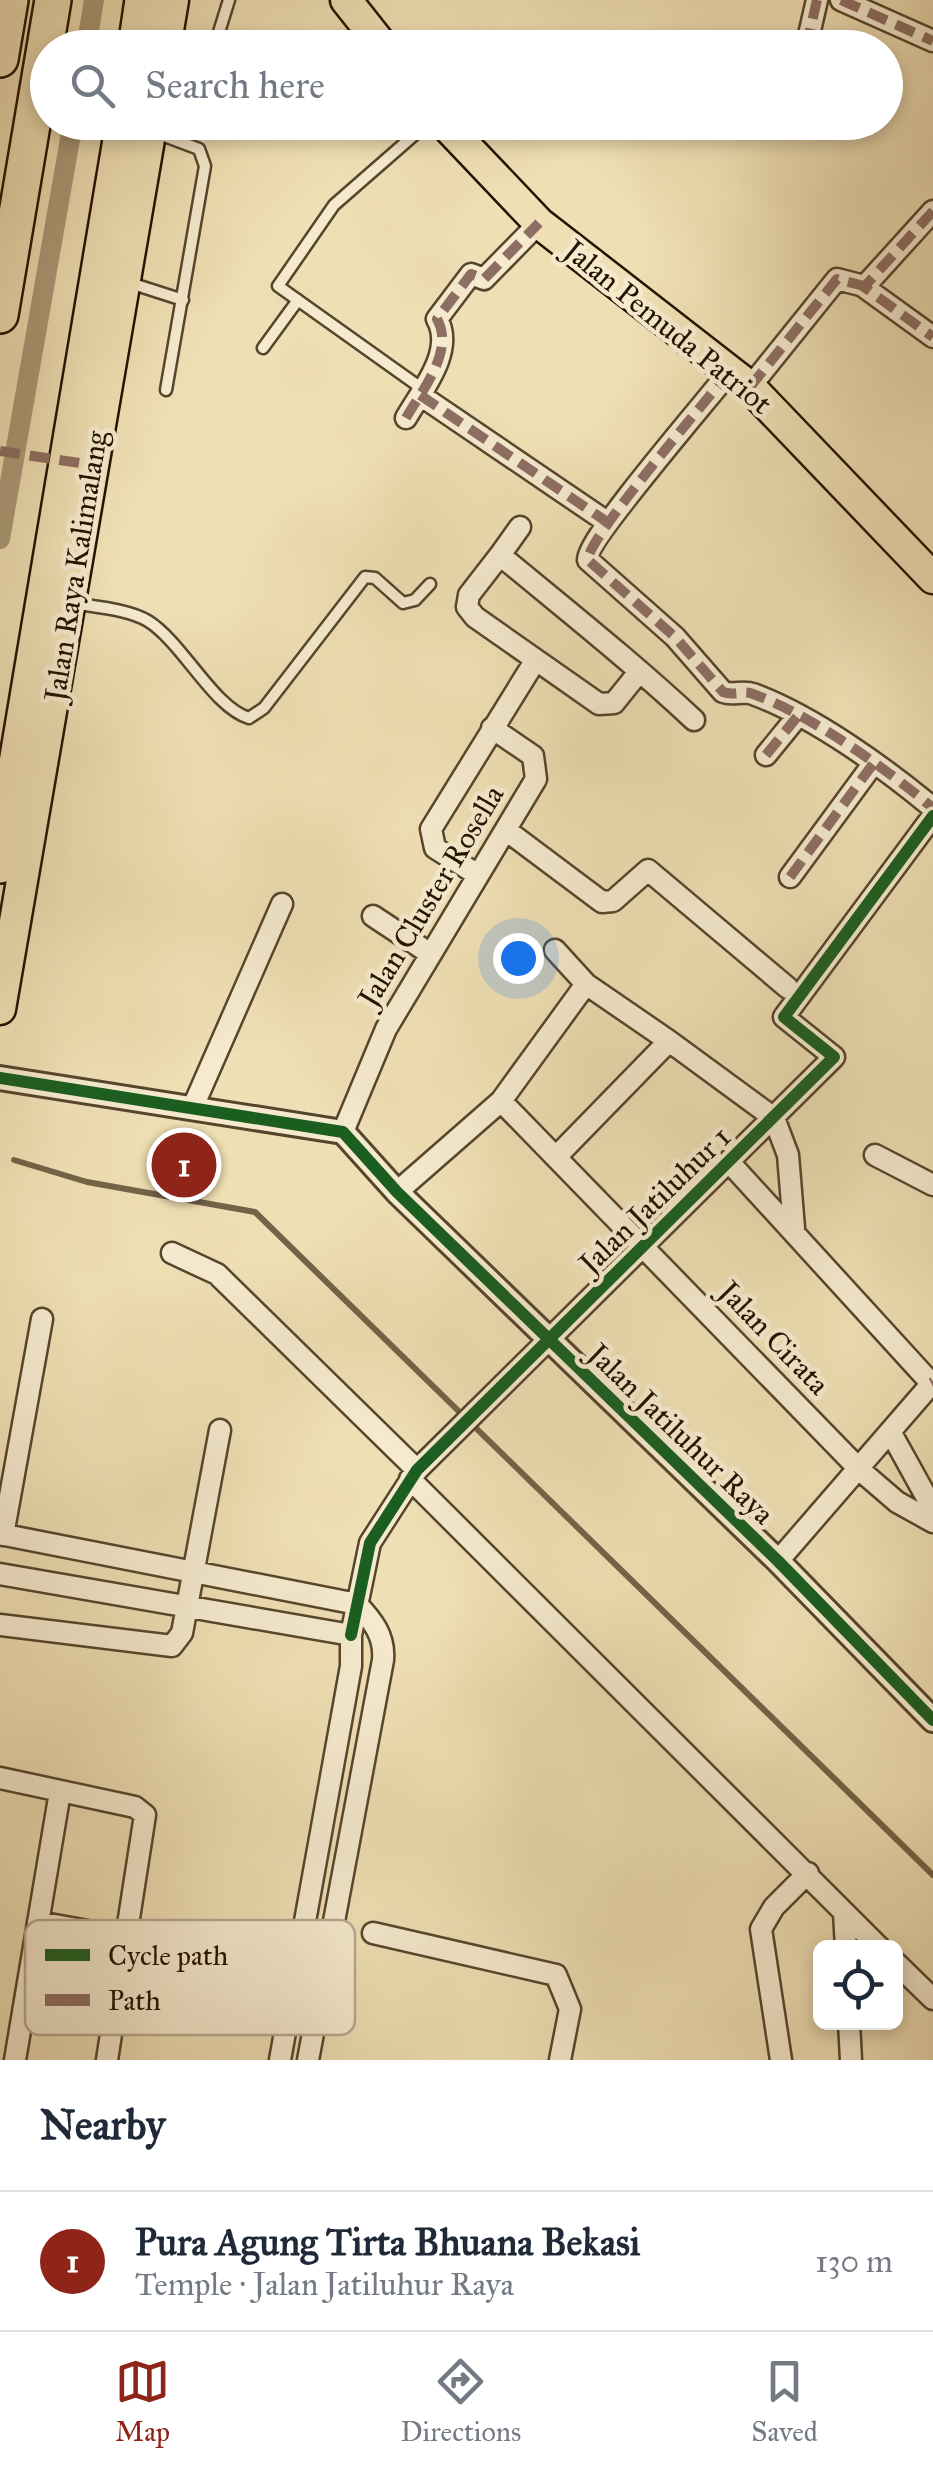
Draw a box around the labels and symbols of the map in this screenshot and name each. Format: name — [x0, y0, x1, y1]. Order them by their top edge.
street label: Jalan Pemuda Patriot — [555, 230, 779, 422]
street label: Jalan Raya Kalimalang — [36, 427, 115, 707]
street label: Jalan Cluster Rosella — [349, 778, 512, 1016]
your location — [493, 933, 544, 984]
street label: Jalan Jatiluhur 1 — [570, 1119, 738, 1283]
pin: 1 — [152, 1128, 216, 1202]
street label: Jalan Cirata — [709, 1272, 837, 1402]
street label: Jalan Jatiluhur Raya — [578, 1334, 782, 1532]
legend — [25, 1920, 355, 2035]
text: Cycle path — [108, 1938, 229, 1973]
text: Path — [108, 1983, 161, 2018]

